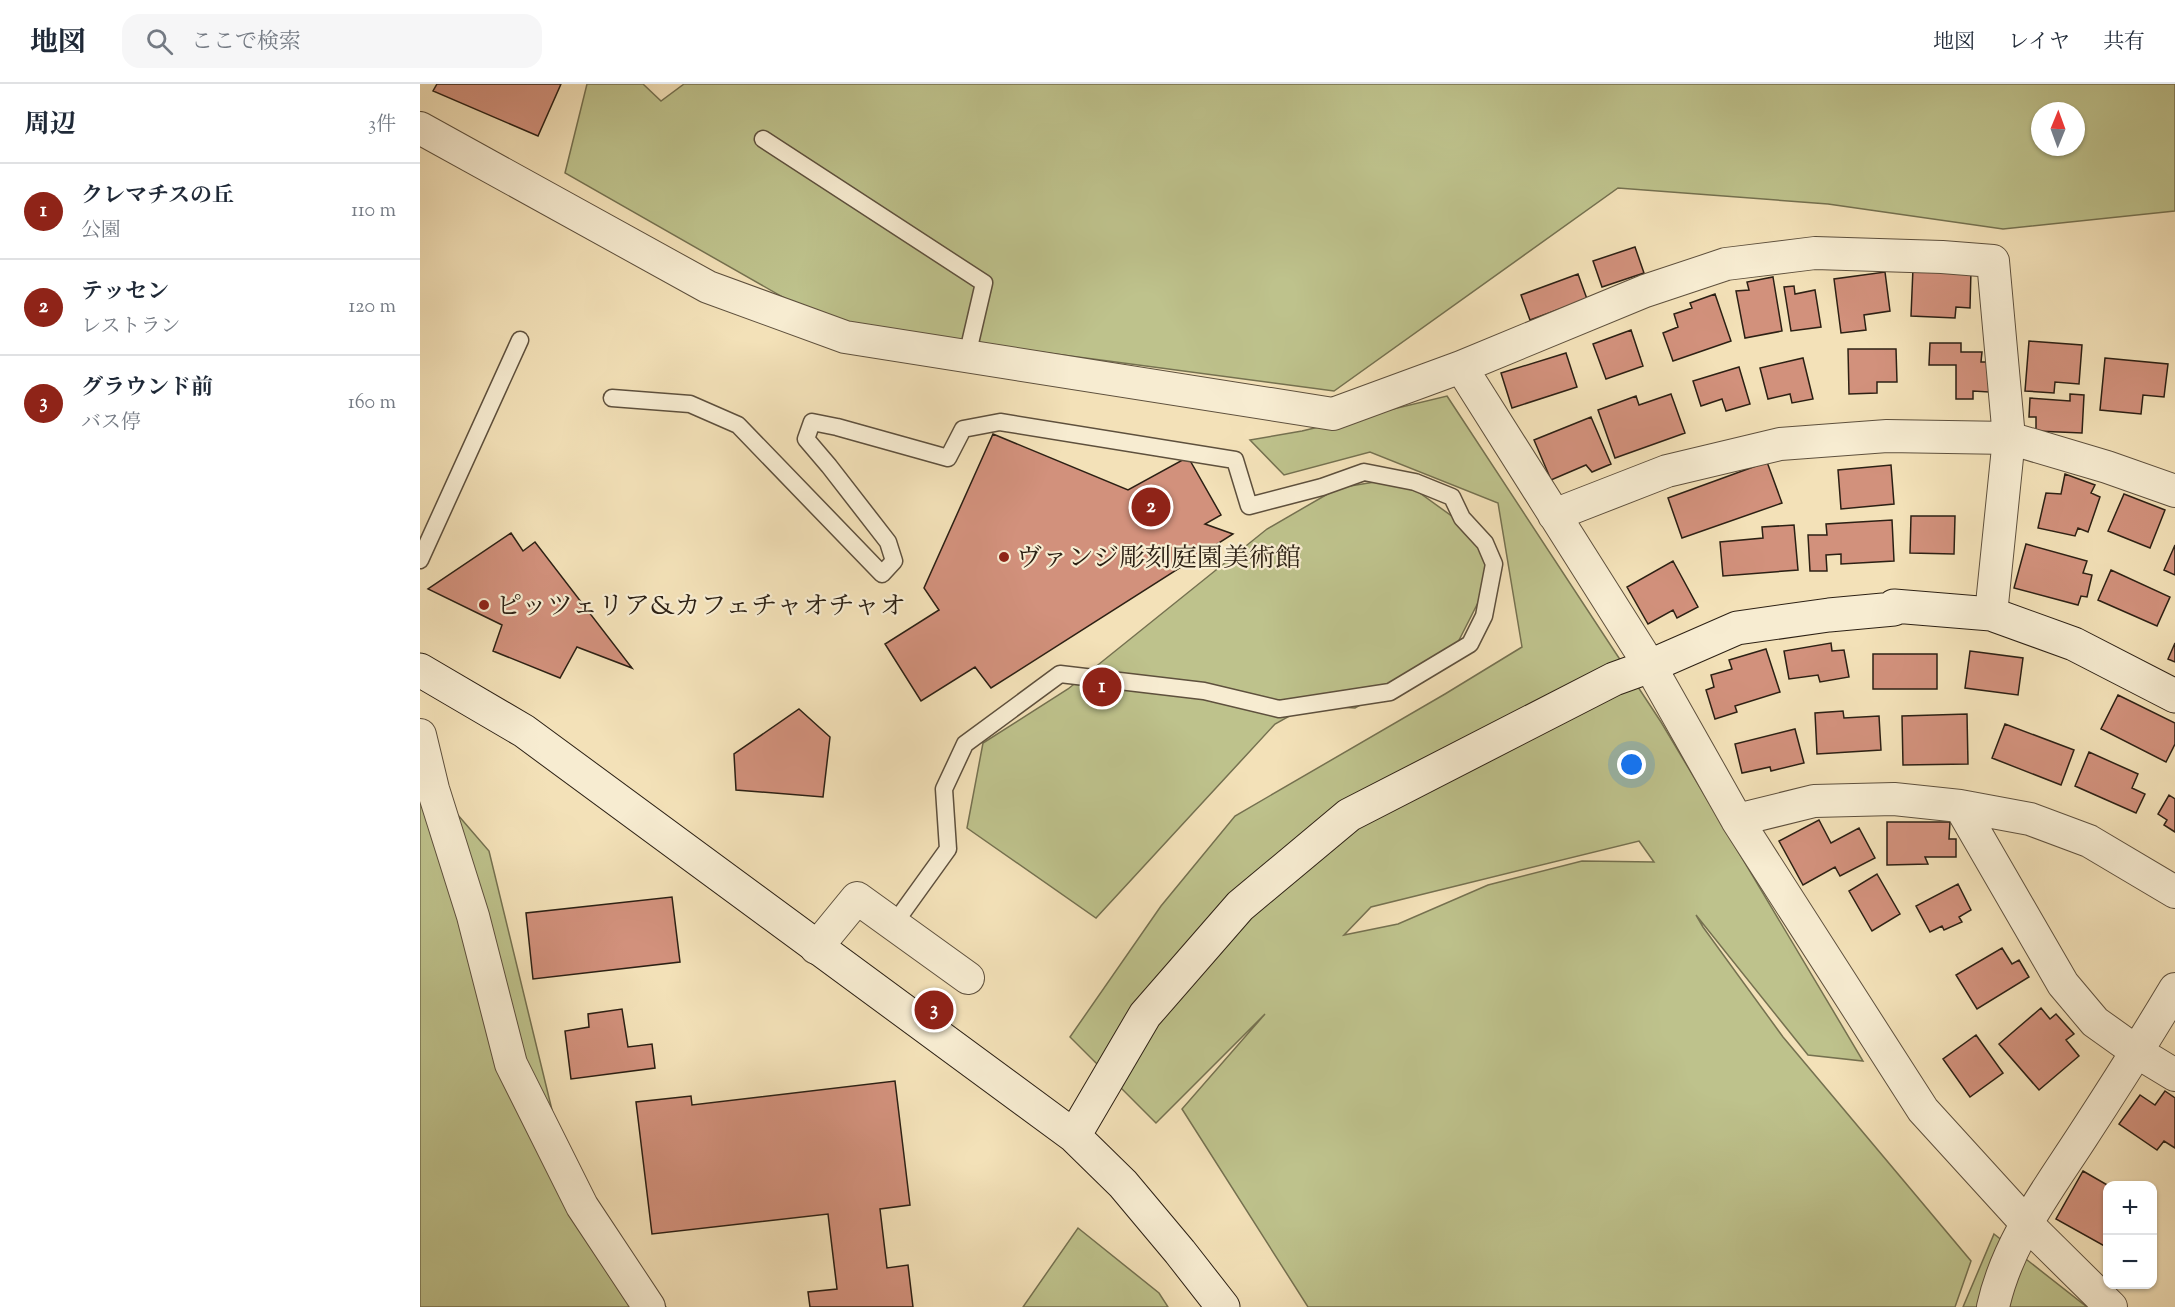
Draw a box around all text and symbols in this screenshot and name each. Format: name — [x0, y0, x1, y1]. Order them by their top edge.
search box — [122, 14, 542, 68]
text: 地図 — [30, 24, 86, 64]
icon: search — [143, 25, 176, 58]
text: ここで検索 — [191, 27, 301, 59]
text: 地図 — [1933, 28, 1975, 58]
text: レイヤ — [2008, 28, 2070, 58]
text: 共有 — [2103, 28, 2145, 58]
north arrow — [2031, 102, 2085, 156]
text: 周辺 — [24, 107, 76, 144]
text: 3件 — [368, 111, 396, 140]
text: クレマチスの丘 — [81, 181, 234, 213]
text: 1 — [40, 197, 47, 226]
text: 110 m — [351, 197, 396, 226]
text: 公園 — [81, 217, 121, 246]
text: テッセン — [81, 277, 169, 309]
text: 2 — [39, 293, 48, 322]
text: 120 m — [348, 293, 396, 322]
text: レストラン — [81, 313, 180, 342]
text: グラウンド前 — [81, 373, 213, 405]
text: 3 — [39, 389, 48, 418]
text: 160 m — [348, 389, 396, 418]
text: バス停 — [81, 409, 141, 438]
pin: 2 — [1132, 484, 1170, 530]
place label: ヴァンジ彫刻庭園美術館 — [1016, 541, 1301, 578]
marker: ヴァンジ彫刻庭園美術館 — [997, 550, 1011, 564]
place label: ピッツェリア&カフェチャオチャオ — [496, 589, 906, 626]
marker: ピッツェリア&カフェチャオチャオ — [477, 598, 491, 612]
pin: 1 — [1082, 664, 1122, 710]
your location — [1617, 750, 1646, 779]
pin: 3 — [914, 988, 954, 1032]
map controls — [2103, 1181, 2157, 1289]
button: + — [2103, 1181, 2157, 1235]
button: − — [2103, 1235, 2157, 1289]

